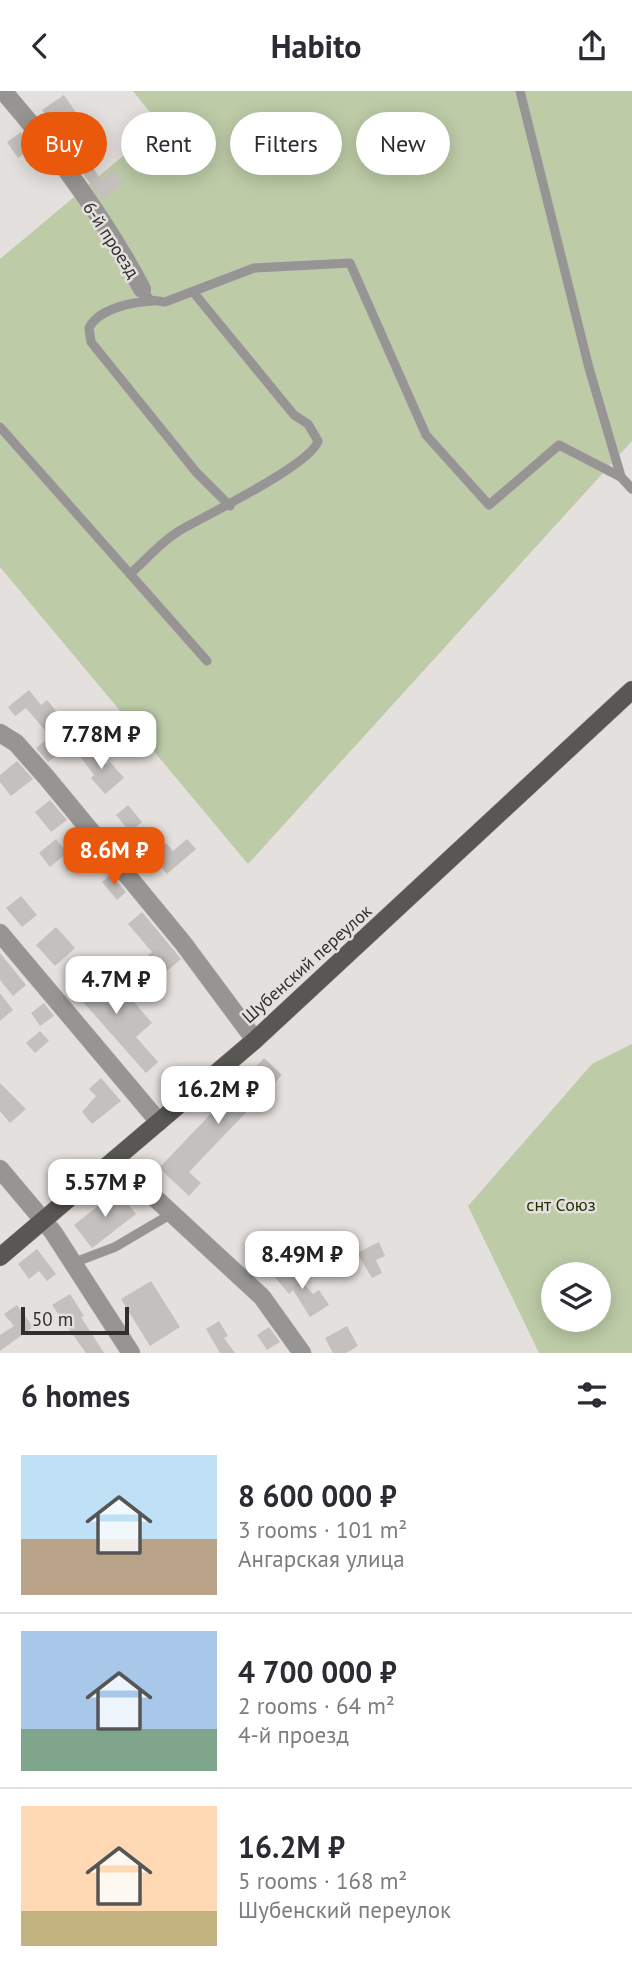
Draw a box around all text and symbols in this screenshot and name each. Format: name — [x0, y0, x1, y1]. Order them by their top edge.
text: Habito — [271, 25, 361, 67]
icon: back — [21, 27, 59, 65]
icon: share — [573, 27, 611, 65]
chip: Buy — [21, 112, 107, 175]
chip: Rent — [121, 112, 216, 175]
chip: Filters — [230, 112, 342, 175]
chip: New — [356, 112, 450, 175]
street label: 6-й проезд — [78, 197, 145, 283]
pin: 7.78M ₽ — [36, 711, 166, 771]
text: 7.78M ₽ — [61, 719, 141, 748]
pin: 8.6M ₽ — [57, 827, 171, 887]
text: 8.6M ₽ — [79, 835, 149, 864]
street label: Шубенский переулок — [237, 899, 377, 1028]
pin: 4.7M ₽ — [59, 957, 173, 1016]
text: 4.7M ₽ — [81, 964, 151, 993]
pin: 16.2M ₽ — [153, 1067, 283, 1126]
text: 16.2M ₽ — [177, 1074, 259, 1103]
pin: 5.57M ₽ — [40, 1159, 170, 1219]
text: 5.57M ₽ — [64, 1167, 146, 1196]
park label: снт Союз — [526, 1193, 596, 1216]
pin: 8.49M ₽ — [237, 1231, 367, 1291]
text: 8.49M ₽ — [261, 1239, 343, 1268]
map controls — [541, 1262, 611, 1332]
button: layers — [541, 1262, 611, 1332]
scale bar — [21, 1304, 130, 1336]
text: 50 m — [32, 1307, 73, 1331]
text: 6 homes — [21, 1376, 130, 1415]
icon: filters — [573, 1376, 611, 1414]
text: 8 600 000 ₽ — [238, 1476, 397, 1515]
icon: home — [77, 1483, 161, 1567]
text: 3 rooms · 101 m² — [238, 1515, 407, 1544]
text: Ангарская улица — [238, 1544, 405, 1573]
text: 4 700 000 ₽ — [238, 1652, 397, 1691]
icon: home — [77, 1659, 161, 1743]
text: 2 rooms · 64 m² — [238, 1691, 395, 1720]
text: 4-й проезд — [238, 1720, 349, 1749]
text: 16.2M ₽ — [238, 1827, 345, 1866]
icon: home — [77, 1834, 161, 1918]
text: 5 rooms · 168 m² — [238, 1866, 407, 1895]
text: Шубенский переулок — [238, 1895, 451, 1924]

